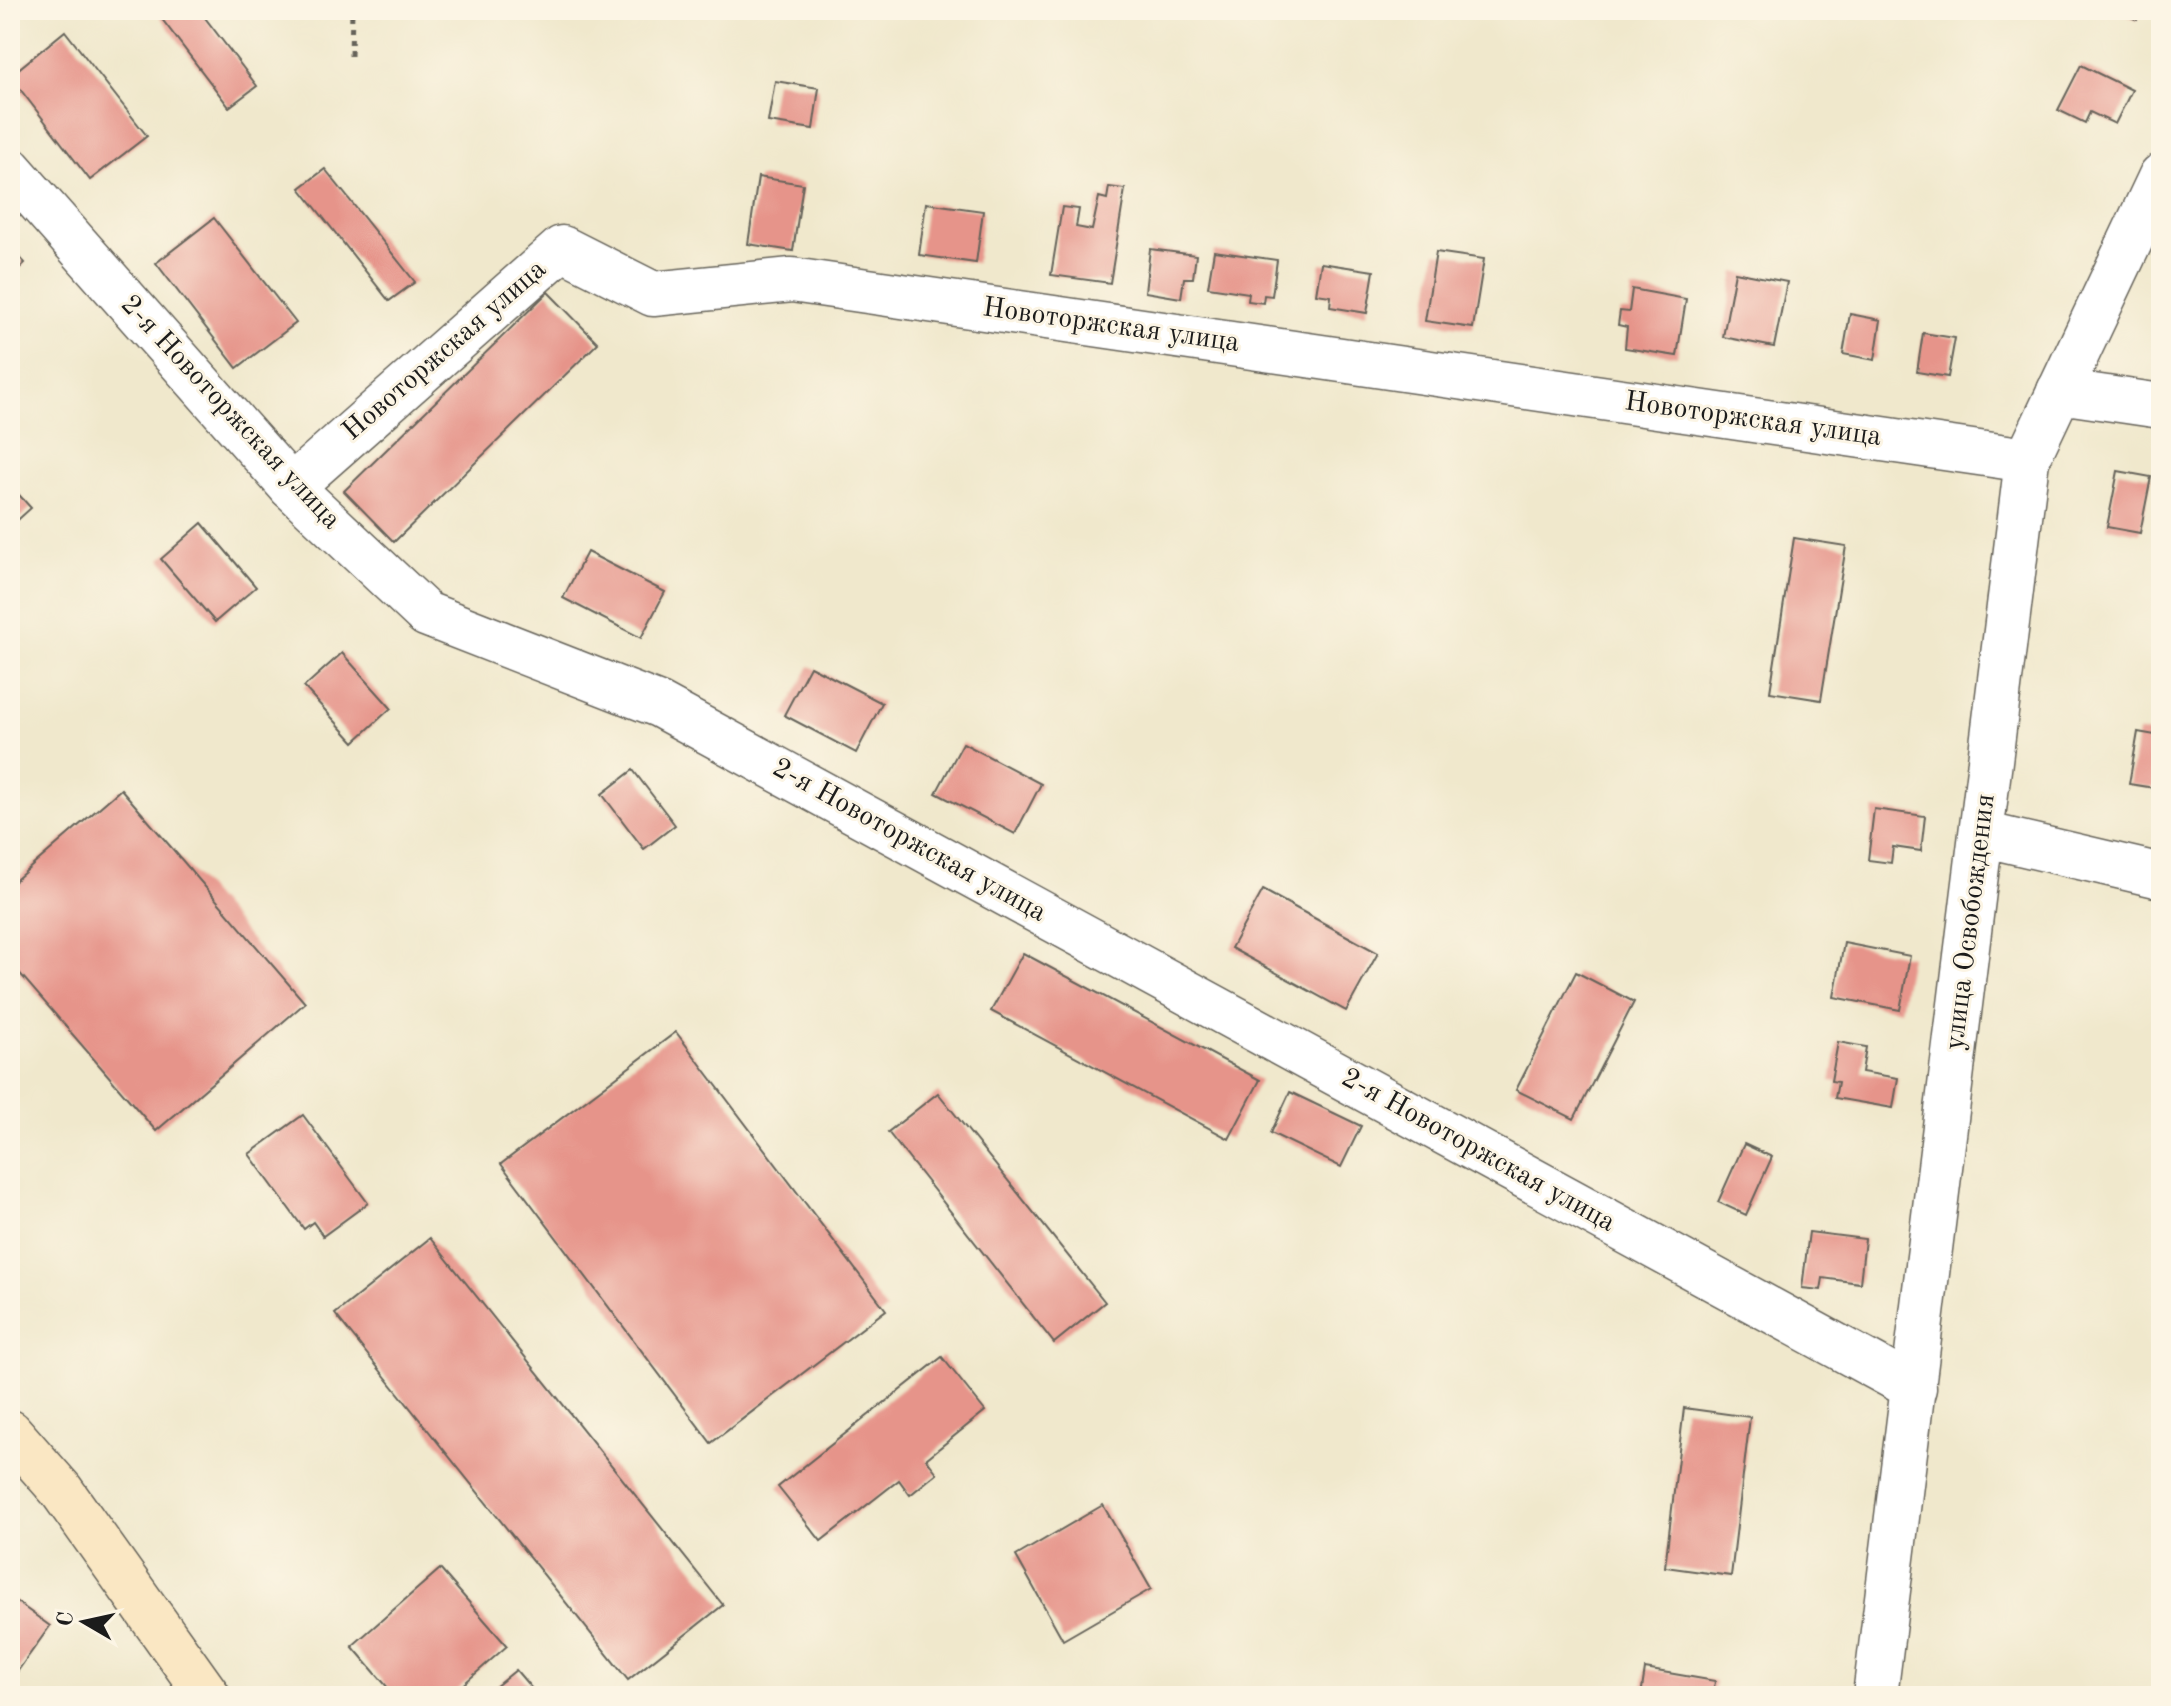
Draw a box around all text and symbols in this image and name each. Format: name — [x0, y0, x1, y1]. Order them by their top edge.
street label: Новоторжская улица — [338, 255, 552, 447]
street label: 2-я Новоторжская улица — [115, 291, 345, 535]
street label: Новоторжская улица — [981, 294, 1241, 358]
street label: Новоторжская улица — [1623, 388, 1883, 452]
street label: 2-я Новоторжская улица — [767, 754, 1051, 928]
street label: улица Освобождения — [1941, 792, 2001, 1052]
street label: 2-я Новоторжская улица — [1336, 1064, 1620, 1238]
north arrow — [44, 1582, 124, 1662]
text: С — [54, 1610, 78, 1628]

